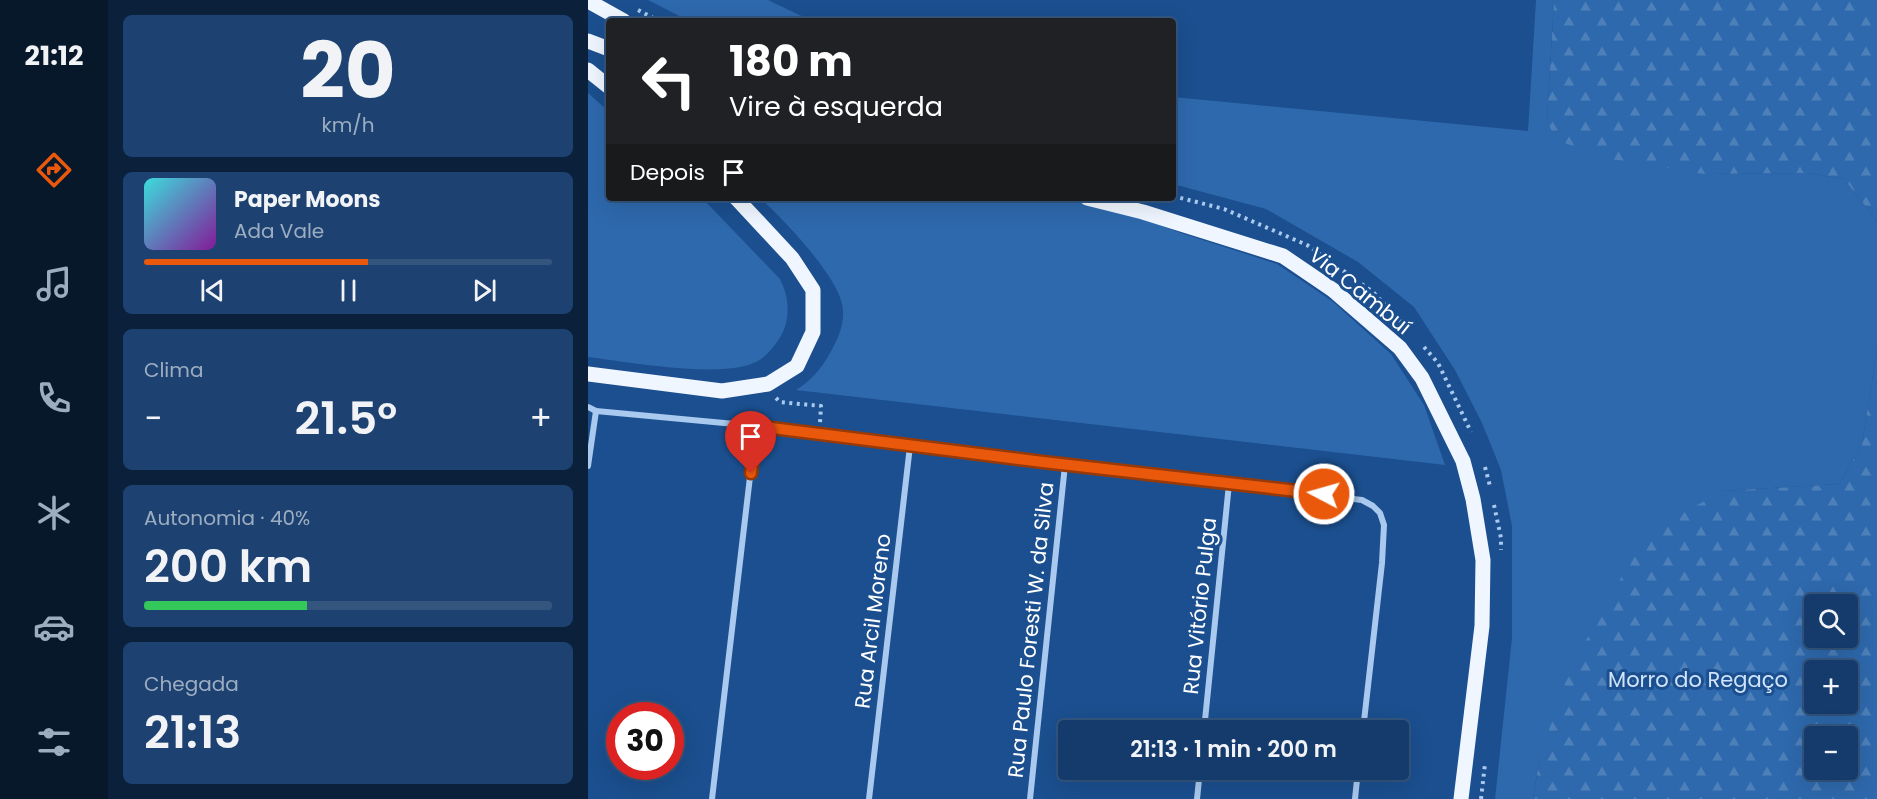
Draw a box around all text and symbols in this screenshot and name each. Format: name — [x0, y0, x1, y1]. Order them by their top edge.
text: 20 — [300, 16, 396, 125]
text: 180 m — [729, 32, 853, 91]
text: 21:12 — [25, 37, 83, 74]
icon: left — [630, 42, 708, 120]
text: Vire à esquerda — [729, 88, 943, 125]
text: km/h — [321, 111, 375, 139]
icon: directions — [33, 149, 75, 191]
icon: arrive — [717, 156, 750, 189]
text: Depois — [630, 157, 705, 188]
text: Paper Moons — [234, 184, 381, 215]
text: Ada Vale — [234, 217, 324, 245]
street label: Via Cambuí — [1303, 240, 1418, 341]
icon: music — [33, 263, 75, 305]
icon: previous — [196, 274, 229, 307]
icon: pause — [332, 274, 365, 307]
icon: next — [468, 274, 501, 307]
text: Clima — [144, 356, 203, 384]
icon: phone — [33, 377, 75, 419]
text: 21.5° — [294, 387, 397, 450]
text: − — [144, 395, 162, 442]
text: + — [529, 395, 552, 442]
pin — [725, 411, 776, 473]
icon: arrive — [734, 420, 767, 453]
position arrow — [1292, 462, 1356, 526]
street label: Rua Paulo Foresti W. da Silva — [1001, 481, 1060, 779]
icon: climate — [33, 492, 75, 534]
text: Autonomia · 40% — [144, 504, 310, 532]
street label: Rua Vitório Pulga — [1176, 516, 1223, 696]
street label: Rua Arcil Moreno — [847, 532, 898, 710]
text: 200 km — [144, 535, 312, 598]
map controls — [1804, 594, 1858, 780]
button: search — [1804, 594, 1858, 648]
icon: car — [33, 606, 75, 648]
button: + — [1804, 660, 1858, 714]
park label: Morro do Regaço — [1608, 665, 1788, 694]
text: Chegada — [144, 670, 239, 698]
text: 21:13 — [144, 701, 241, 764]
speed limit sign: 30 — [606, 702, 684, 780]
icon: filters — [33, 721, 75, 763]
button: − — [1804, 726, 1858, 780]
text: 21:13 · 1 min · 200 m — [1130, 734, 1337, 765]

